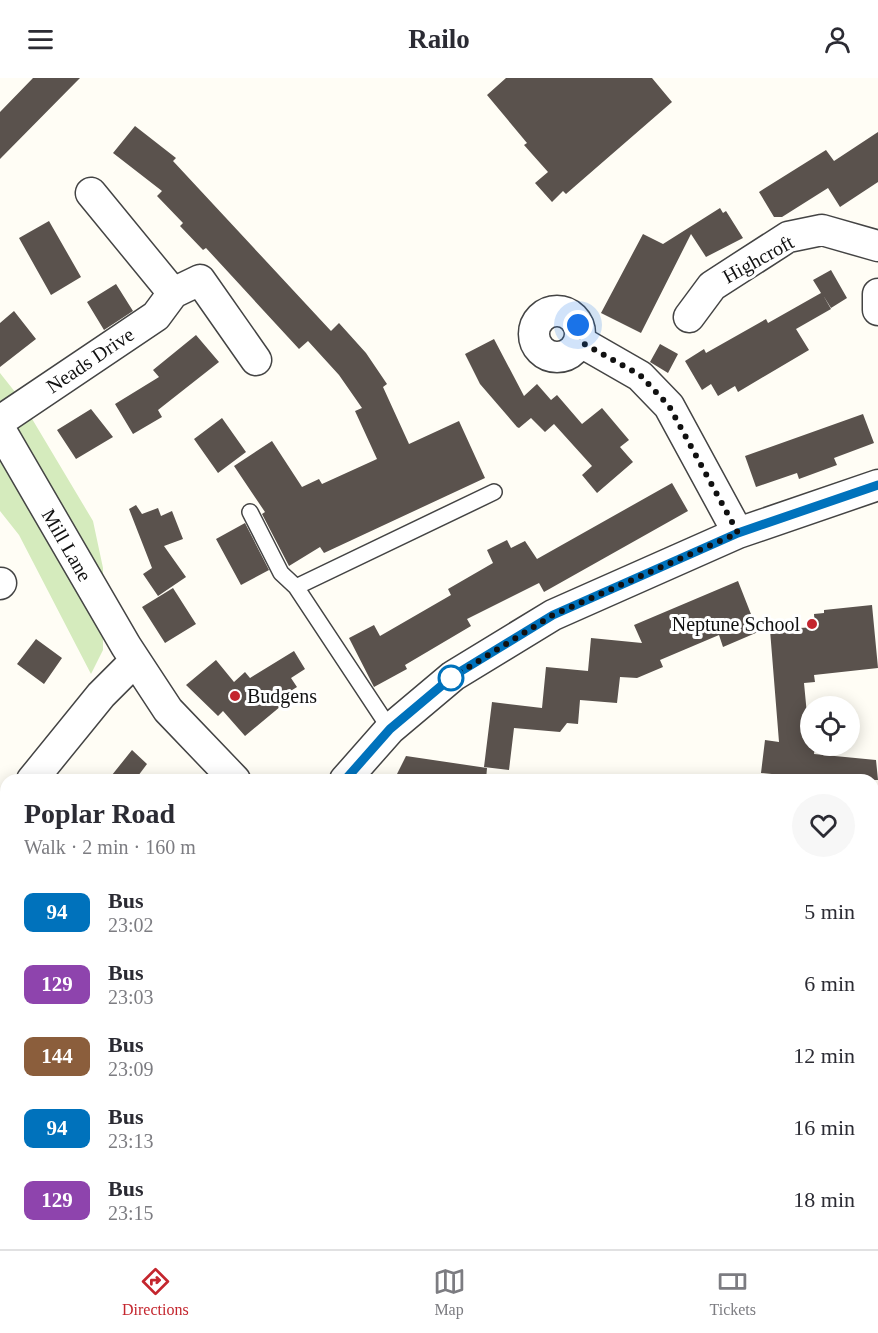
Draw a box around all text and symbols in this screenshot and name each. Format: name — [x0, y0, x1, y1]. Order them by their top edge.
icon: menu — [24, 23, 57, 56]
icon: person — [821, 23, 854, 56]
text: Railo — [408, 24, 470, 54]
street label: Highcroft — [719, 230, 798, 288]
your location — [563, 310, 593, 340]
street label: Neads Drive — [42, 323, 138, 397]
street label: Mill Lane — [38, 505, 96, 585]
place label: Neptune School — [672, 613, 800, 636]
marker: Neptune School — [805, 617, 819, 631]
unlabelled marker — [438, 665, 464, 691]
place label: Budgens — [247, 685, 317, 708]
marker: Budgens — [228, 689, 242, 703]
map controls — [800, 696, 860, 756]
button: locate — [800, 696, 860, 756]
button: heart — [792, 794, 855, 857]
text: Poplar Road — [24, 798, 175, 829]
text: Walk · 2 min · 160 m — [24, 836, 196, 858]
text: Bus — [108, 888, 143, 913]
text: 5 min — [804, 899, 855, 924]
text: 94 — [47, 900, 68, 924]
text: 23:02 — [108, 914, 154, 936]
text: Bus — [108, 960, 143, 985]
text: 6 min — [804, 971, 855, 996]
text: 129 — [41, 972, 73, 996]
text: 23:03 — [108, 986, 154, 1008]
text: Bus — [108, 1032, 143, 1057]
text: 12 min — [793, 1043, 855, 1068]
text: 144 — [41, 1044, 73, 1068]
text: 23:09 — [108, 1058, 154, 1080]
text: Bus — [108, 1104, 143, 1129]
text: 16 min — [793, 1115, 855, 1140]
text: 94 — [47, 1116, 68, 1140]
text: 23:13 — [108, 1130, 154, 1152]
text: Bus — [108, 1176, 143, 1201]
text: 18 min — [793, 1187, 855, 1212]
text: 129 — [41, 1188, 73, 1212]
text: 23:15 — [108, 1202, 154, 1224]
tab: Directions — [122, 1265, 189, 1319]
tab: Map — [433, 1265, 466, 1319]
tab: Tickets — [710, 1265, 756, 1319]

